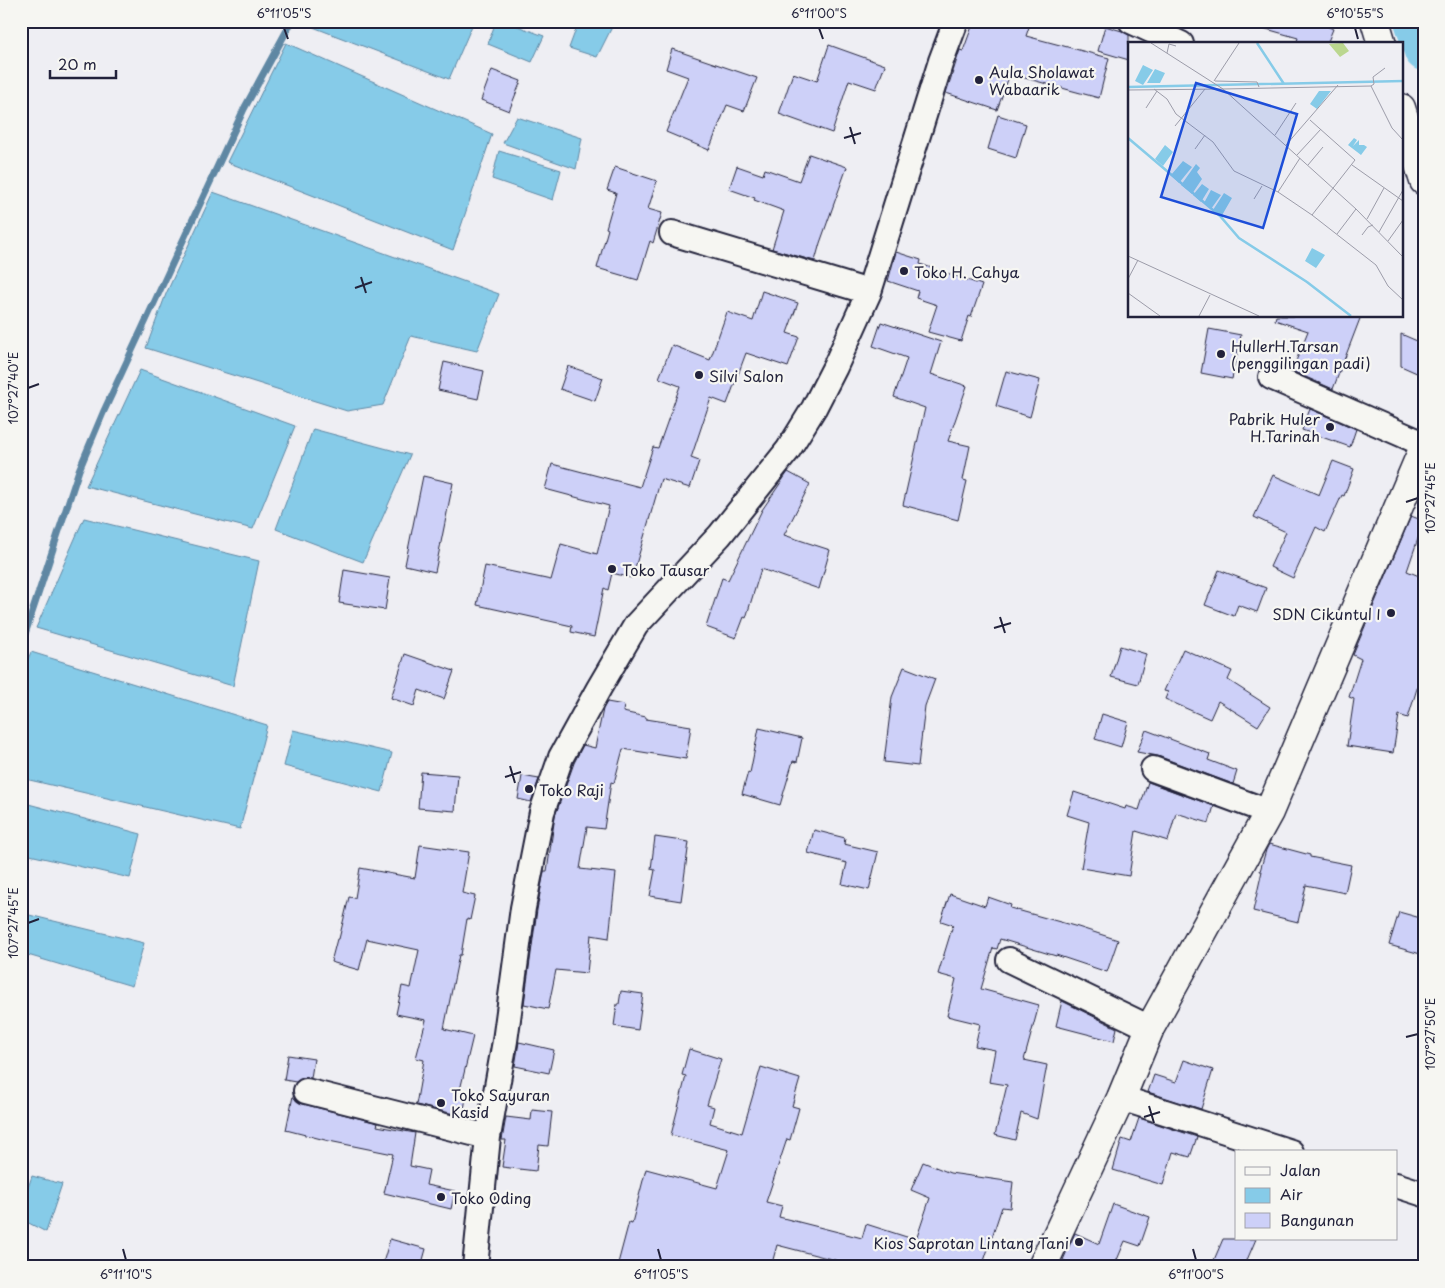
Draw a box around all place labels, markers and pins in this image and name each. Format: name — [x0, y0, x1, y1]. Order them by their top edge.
place label: Aula Sholawat Wabaarik — [989, 60, 1095, 100]
marker: Aula Sholawat Wabaarik — [973, 74, 985, 86]
place label: Toko H. Cahya — [914, 260, 1020, 283]
marker: Toko H. Cahya — [898, 265, 910, 277]
place label: HullerH.Tarsan (penggilingan padi) — [1231, 334, 1371, 374]
marker: HullerH.Tarsan (penggilingan padi) — [1215, 348, 1227, 360]
place label: Silvi Salon — [709, 364, 784, 387]
marker: Silvi Salon — [693, 369, 705, 381]
place label: Pabrik Huler H.Tarinah — [1229, 407, 1321, 447]
marker: Pabrik Huler H.Tarinah — [1324, 421, 1336, 433]
place label: Toko Tausar — [622, 558, 710, 581]
marker: Toko Tausar — [606, 563, 618, 575]
place label: SDN Cikuntul I — [1272, 602, 1381, 625]
marker: SDN Cikuntul I — [1385, 607, 1397, 619]
place label: Toko Raji — [539, 778, 604, 801]
marker: Toko Raji — [523, 783, 535, 795]
place label: Toko Sayuran Kasid — [451, 1083, 550, 1123]
marker: Toko Sayuran Kasid — [435, 1097, 447, 1109]
place label: Toko Oding — [451, 1186, 531, 1209]
marker: Toko Oding — [435, 1191, 447, 1203]
place label: Kios Saprotan Lintang Tani — [873, 1231, 1069, 1254]
marker: Kios Saprotan Lintang Tani — [1073, 1236, 1085, 1248]

